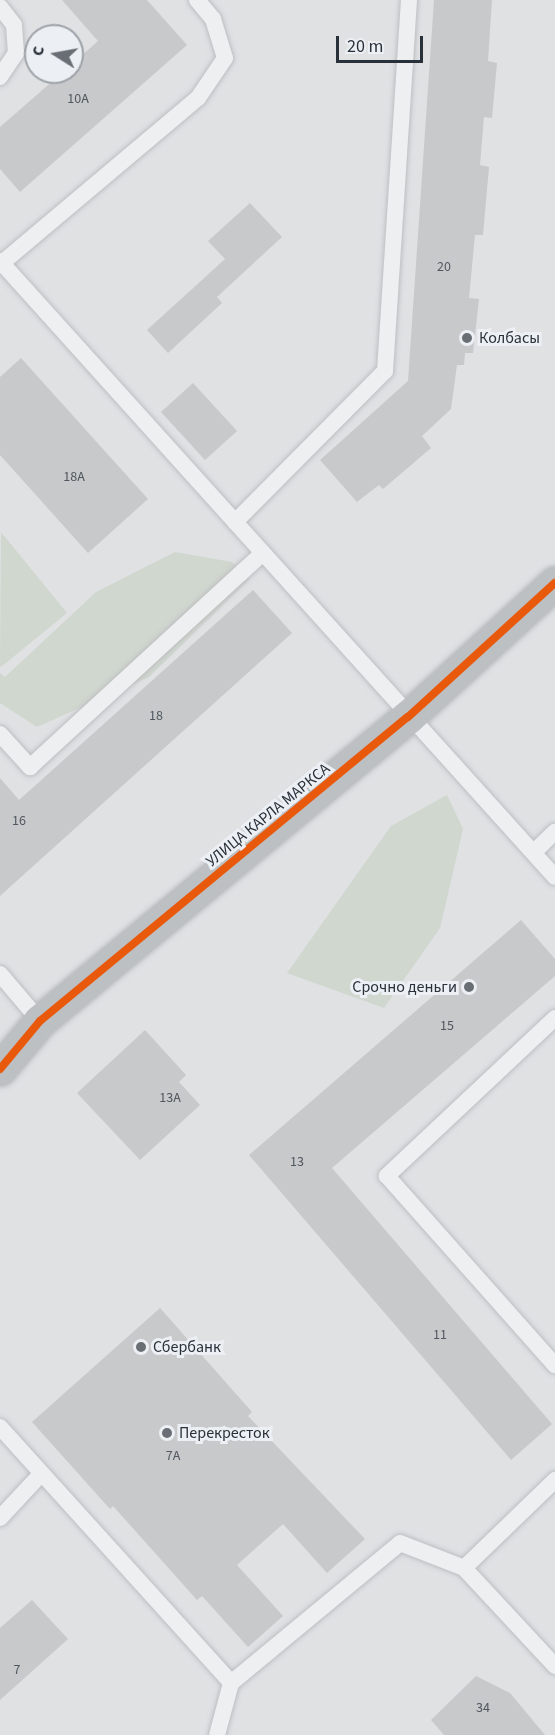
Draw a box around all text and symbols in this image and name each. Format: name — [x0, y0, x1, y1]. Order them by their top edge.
north arrow — [24, 24, 84, 84]
scale bar — [339, 24, 426, 62]
text: 20 m — [347, 34, 383, 59]
text: С — [27, 44, 50, 58]
house number: 10А — [67, 91, 89, 107]
house number: 20 — [437, 259, 451, 275]
place label: Колбасы — [479, 328, 540, 348]
marker: Колбасы — [460, 331, 474, 345]
house number: 18А — [63, 469, 85, 485]
house number: 18 — [149, 708, 163, 724]
street label: УЛИЦА КАРЛА МАРКСА — [202, 759, 334, 871]
house number: 16 — [12, 813, 26, 829]
place label: Срочно деньги — [352, 977, 457, 997]
marker: Срочно деньги — [462, 980, 476, 994]
house number: 15 — [440, 1018, 454, 1034]
house number: 13А — [159, 1090, 181, 1106]
house number: 13 — [290, 1154, 304, 1170]
house number: 11 — [433, 1327, 447, 1343]
place label: Сбербанк — [153, 1337, 221, 1357]
marker: Сбербанк — [134, 1340, 148, 1354]
place label: Перекресток — [179, 1423, 270, 1443]
marker: Перекресток — [160, 1426, 174, 1440]
house number: 7А — [166, 1448, 180, 1464]
house number: 7 — [14, 1662, 20, 1678]
house number: 34 — [476, 1700, 490, 1716]

